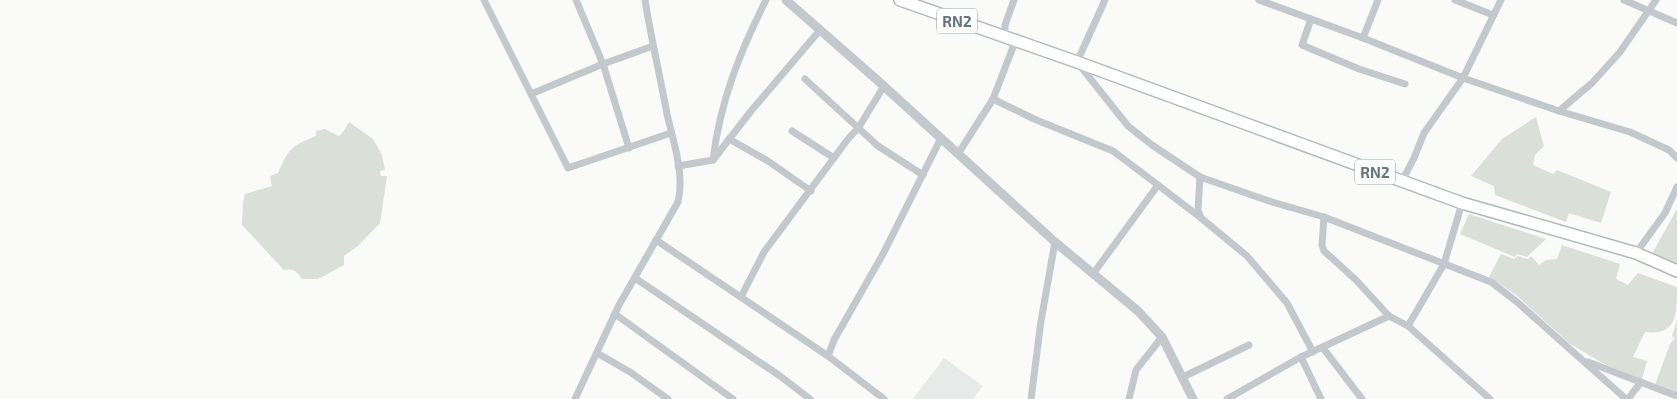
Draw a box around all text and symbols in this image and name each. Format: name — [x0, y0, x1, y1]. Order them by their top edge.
road number: RN2 — [937, 8, 977, 34]
road number: RN2 — [1355, 160, 1395, 184]

